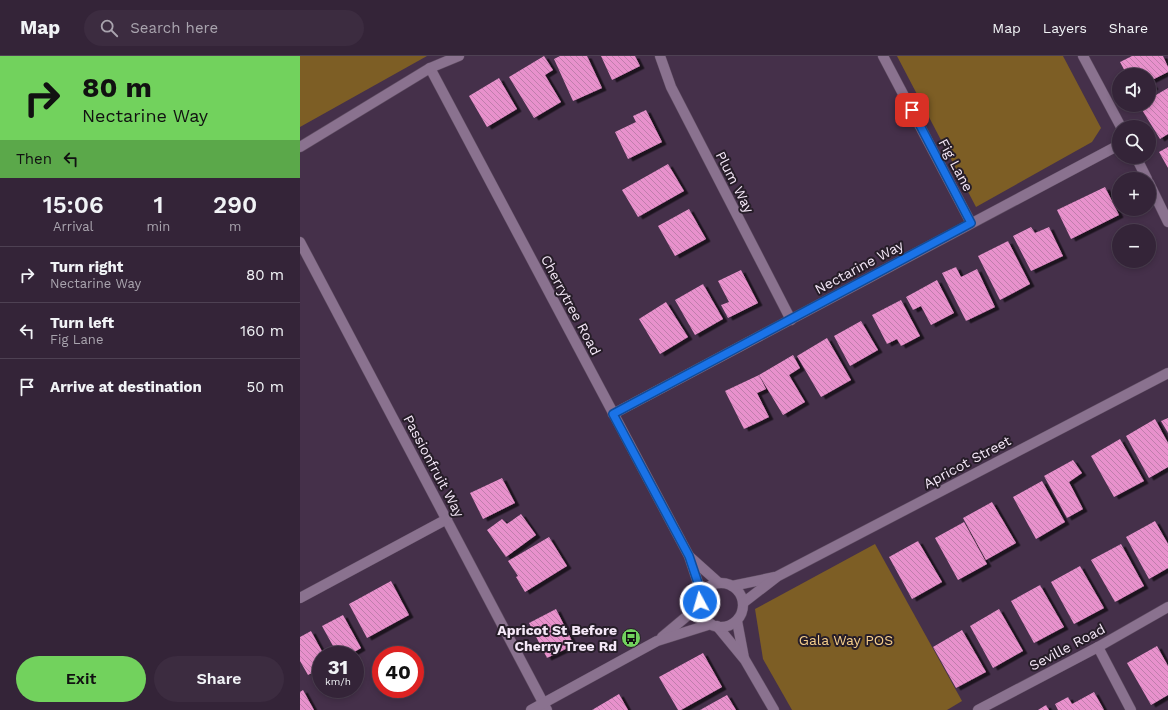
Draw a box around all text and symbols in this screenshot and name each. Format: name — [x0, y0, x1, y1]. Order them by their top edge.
search box — [84, 10, 364, 46]
text: Map — [20, 16, 60, 39]
icon: search — [98, 17, 120, 39]
text: Search here — [130, 19, 218, 37]
text: Map — [992, 20, 1021, 36]
text: Layers — [1043, 20, 1087, 36]
text: Share — [1109, 20, 1148, 36]
map controls — [1112, 68, 1156, 268]
button: sound — [1112, 68, 1156, 112]
text: 80 m — [82, 71, 152, 104]
icon: right — [16, 72, 68, 124]
pin — [895, 93, 929, 127]
icon: arrive — [901, 99, 923, 121]
text: Nectarine Way — [82, 105, 208, 126]
button: search — [1112, 120, 1156, 164]
street label: Fig Lane — [935, 136, 977, 194]
icon: left — [60, 148, 82, 170]
street label: Plum Way — [713, 149, 758, 216]
text: Then — [16, 150, 52, 168]
button: + — [1112, 172, 1156, 216]
text: 15:06 — [43, 191, 104, 219]
text: 1 — [153, 191, 163, 219]
text: 290 — [213, 191, 257, 219]
text: Arrival — [53, 219, 94, 234]
text: min — [146, 219, 170, 234]
text: m — [229, 219, 241, 234]
button: − — [1112, 224, 1156, 268]
street label: Nectarine Way — [812, 237, 907, 297]
street label: Cherrytree Road — [538, 252, 604, 358]
text: Turn right — [50, 258, 123, 276]
icon: right — [16, 264, 38, 286]
text: 80 m — [246, 266, 284, 284]
text: Nectarine Way — [50, 276, 141, 291]
text: Turn left — [50, 314, 114, 332]
icon: left — [16, 320, 38, 342]
text: 160 m — [240, 322, 284, 340]
text: Fig Lane — [50, 332, 103, 347]
icon: arrive — [16, 376, 38, 398]
text: Arrive at destination — [50, 378, 202, 396]
text: 50 m — [247, 378, 284, 396]
street label: Passionfruit Way — [400, 412, 468, 521]
street label: Apricot Street — [921, 432, 1013, 492]
position arrow — [679, 581, 721, 623]
street label: Seville Road — [1026, 620, 1108, 674]
place label: Apricot St Before Cherry Tree Rd — [497, 622, 617, 654]
bus stop icon: Apricot St Before Cherry Tree Rd — [620, 627, 642, 649]
park label: Gala Way POS — [799, 632, 893, 648]
speed limit sign: 40 — [372, 646, 424, 698]
text: 31 — [328, 655, 348, 679]
button: Exit — [16, 656, 146, 702]
button: Share — [154, 656, 284, 702]
text: km/h — [325, 676, 351, 687]

